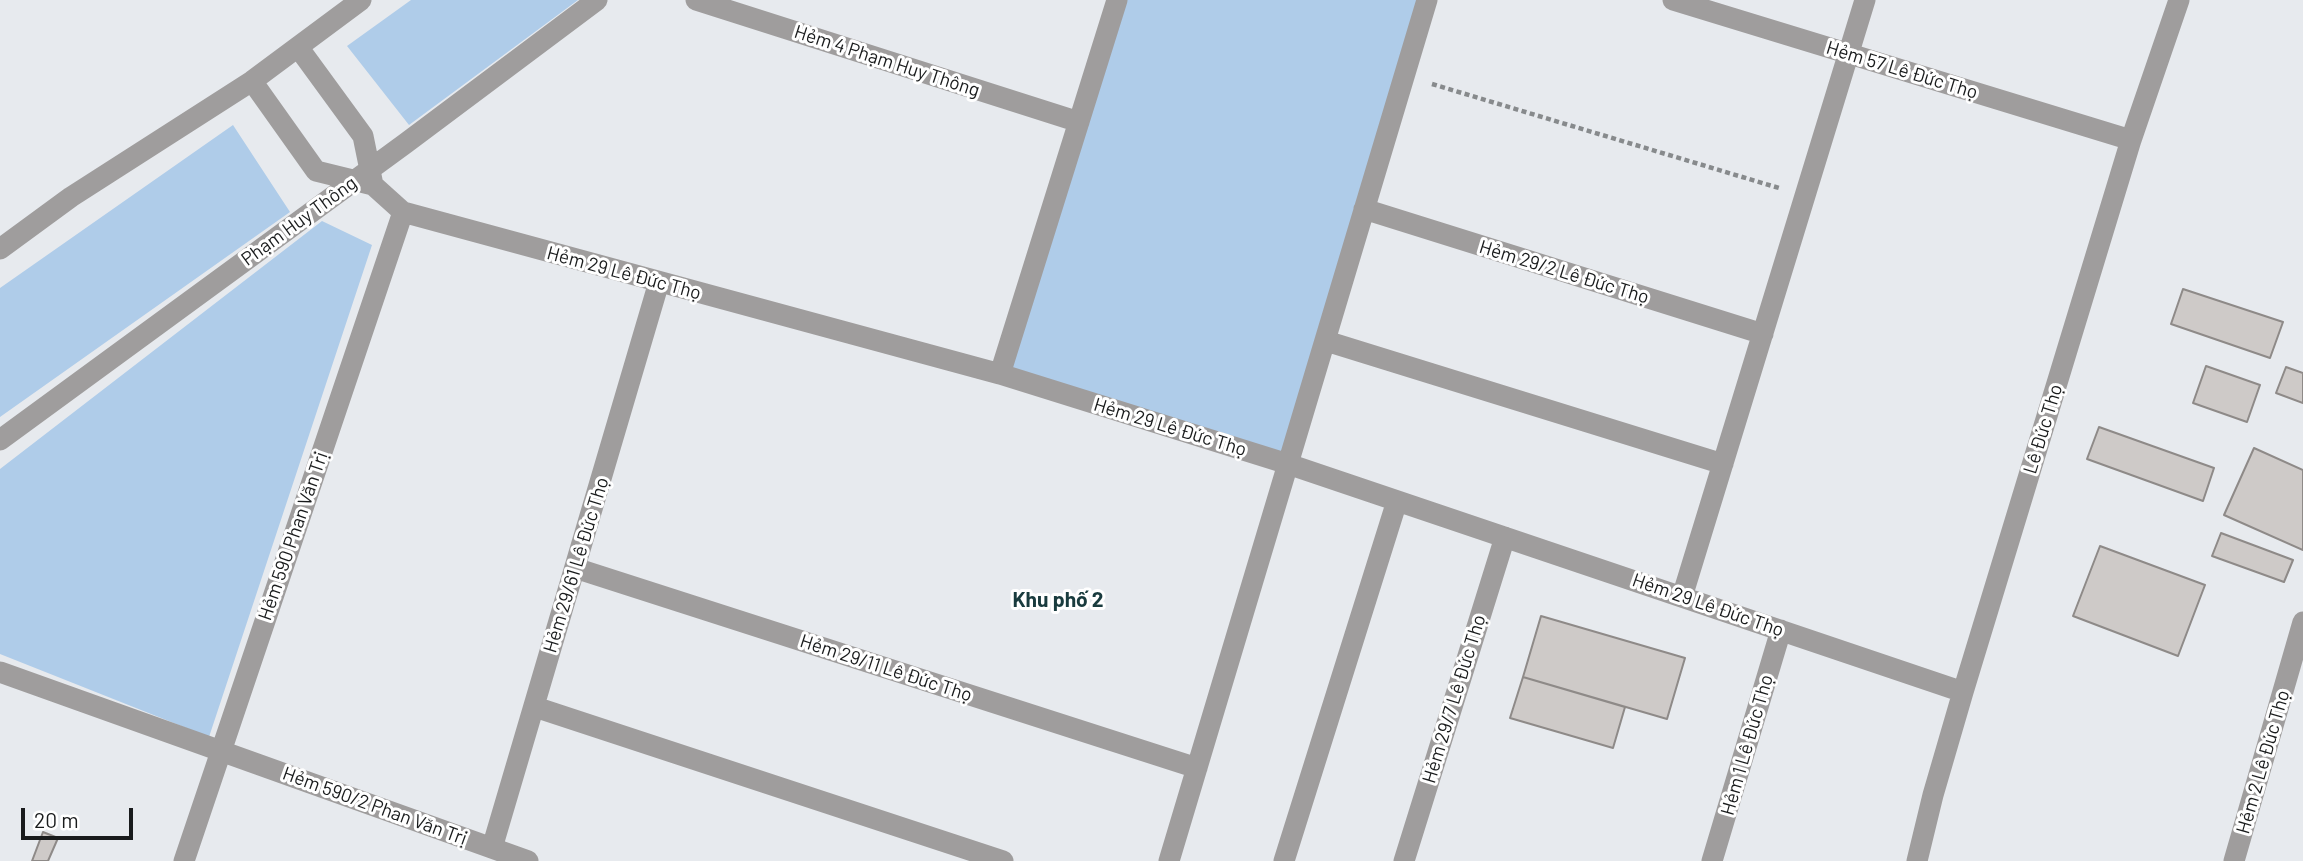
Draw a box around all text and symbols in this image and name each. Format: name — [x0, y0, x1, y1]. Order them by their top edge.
street label: Hẻm 4 Phạm Huy Thông — [791, 20, 983, 102]
street label: Hẻm 57 Lê Đức Thọ — [1824, 36, 1980, 104]
street label: Phạm Huy Thông — [237, 171, 361, 271]
street label: Hẻm 29/2 Lê Đức Thọ — [1476, 235, 1652, 309]
street label: Hẻm 29 Lê Đức Thọ — [545, 241, 703, 305]
street label: Lê Đức Thọ — [2019, 381, 2067, 477]
street label: Hẻm 29 Lê Đức Thọ — [1091, 393, 1249, 461]
street label: Hẻm 590 Phan Văn Trị — [253, 449, 333, 623]
street label: Hẻm 29/61 Lê Đức Thọ — [538, 475, 614, 655]
street label: Hẻm 29 Lê Đức Thọ — [1629, 568, 1787, 642]
district label: Khu phố 2 — [1012, 587, 1104, 613]
street label: Hẻm 29/7 Lê Đức Thọ — [1418, 612, 1490, 786]
street label: Hẻm 29/11 Lê Đức Thọ — [797, 629, 975, 707]
street label: Hẻm 1 Lê Đức Thọ — [1716, 672, 1778, 818]
street label: Hẻm 2 Lê Đức Thọ — [2232, 687, 2294, 837]
street label: Hẻm 590/2 Phan Văn Trị — [280, 762, 470, 850]
scale bar — [24, 794, 136, 838]
text: 20 m — [34, 807, 79, 832]

